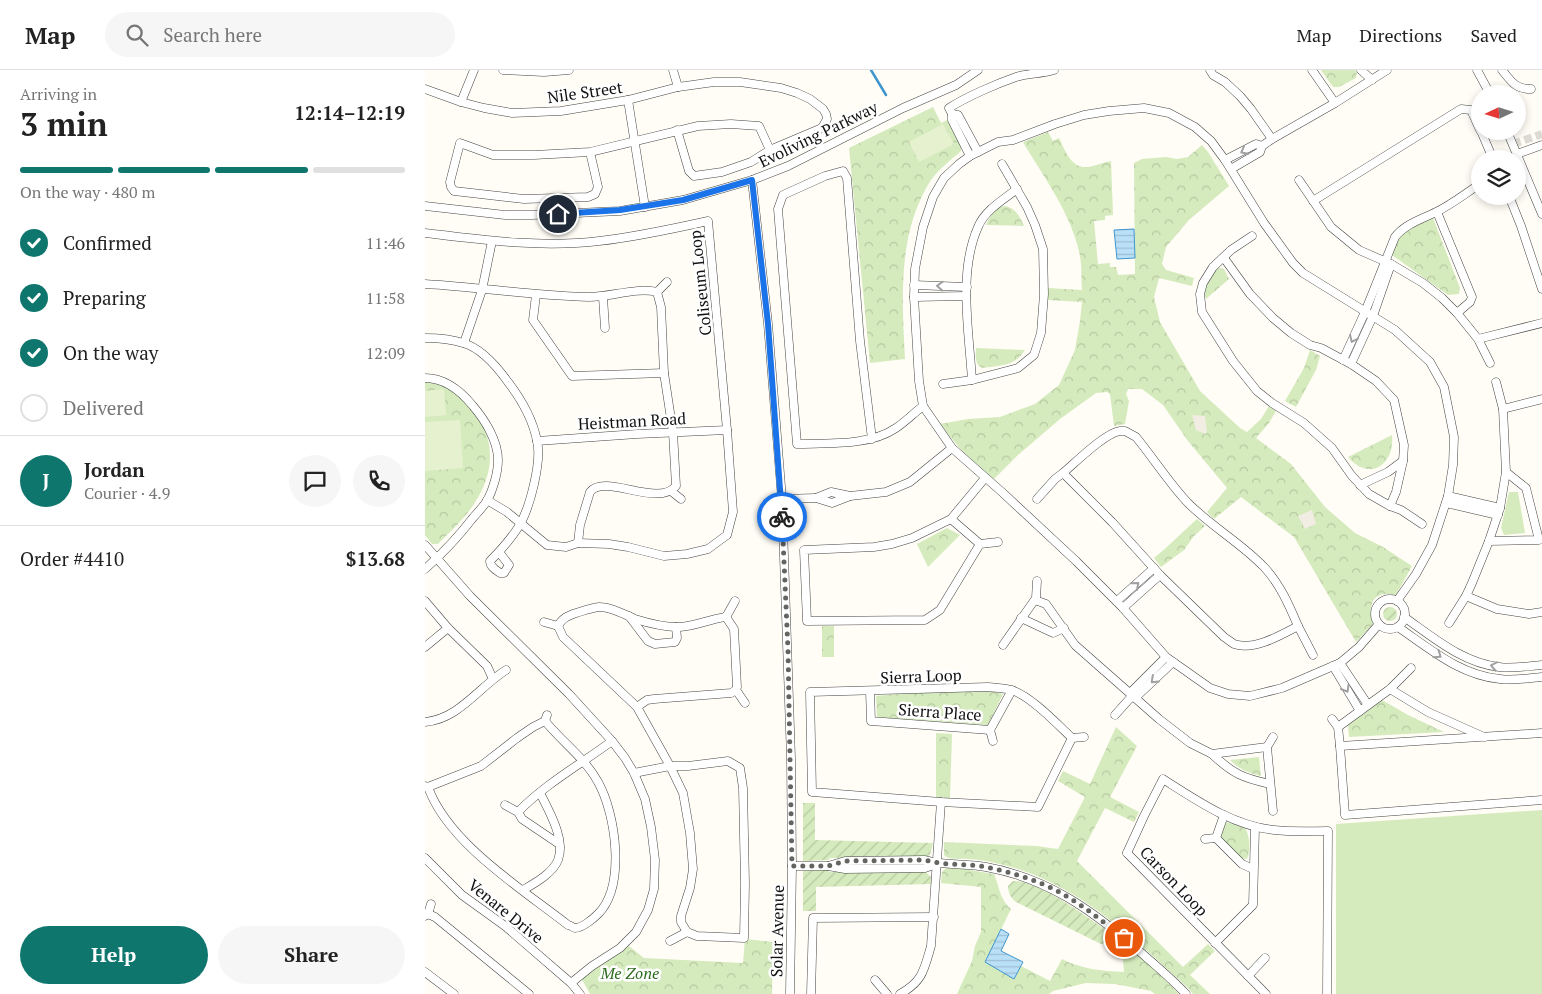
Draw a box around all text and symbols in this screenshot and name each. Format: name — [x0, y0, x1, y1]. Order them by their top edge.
search box — [105, 12, 455, 57]
text: Map — [25, 19, 75, 51]
icon: search — [123, 21, 151, 49]
text: Search here — [163, 22, 262, 47]
text: Map — [1296, 23, 1331, 47]
text: Directions — [1359, 23, 1442, 47]
text: Saved — [1470, 23, 1517, 47]
street label: Nile Street — [546, 76, 624, 108]
text: Arriving in — [20, 83, 97, 105]
north arrow — [1471, 85, 1526, 140]
map controls — [1471, 85, 1526, 205]
street label: Evoliving Parkway — [755, 95, 882, 172]
text: 12:14–12:19 — [294, 100, 405, 125]
text: 3 min — [20, 103, 108, 145]
one-way arrow — [1240, 145, 1249, 155]
button: layers — [1471, 150, 1526, 205]
text: On the way · 480 m — [20, 181, 155, 203]
pin — [537, 193, 579, 235]
icon: home — [544, 200, 572, 228]
icon: check — [20, 229, 48, 257]
street label: Coliseum Loop — [684, 229, 716, 337]
text: Confirmed — [63, 230, 152, 255]
text: 11:46 — [366, 232, 405, 254]
one-way arrow — [936, 280, 944, 291]
icon: check — [20, 284, 48, 312]
text: Preparing — [63, 285, 146, 310]
text: 11:58 — [366, 287, 405, 309]
one-way arrow — [1348, 334, 1359, 343]
icon: check — [20, 339, 48, 367]
text: On the way — [63, 340, 158, 365]
text: 12:09 — [366, 342, 405, 364]
text: Delivered — [63, 395, 144, 420]
street label: Heistman Road — [577, 407, 687, 435]
button: chat — [289, 455, 341, 507]
button: phone — [353, 455, 405, 507]
text: Jordan — [84, 457, 145, 482]
text: J — [43, 468, 49, 493]
text: Courier · 4.9 — [84, 482, 170, 504]
courier — [757, 492, 807, 542]
icon: bike — [768, 503, 796, 531]
text: Order #4410 — [20, 546, 124, 571]
text: $13.68 — [346, 546, 405, 571]
one-way arrow — [1130, 582, 1139, 591]
one-way arrow — [1432, 649, 1442, 658]
one-way arrow — [1489, 661, 1498, 672]
street label: Sierra Loop — [880, 664, 962, 688]
one-way arrow — [1151, 674, 1160, 683]
one-way arrow — [1340, 683, 1350, 692]
street label: Sierra Place — [898, 698, 982, 726]
street label: Carson Loop — [1135, 841, 1213, 921]
street label: Venare Drive — [464, 874, 548, 948]
street label: Solar Avenue — [765, 885, 789, 977]
pin — [1103, 917, 1145, 959]
icon: bag — [1110, 924, 1138, 952]
button: Help — [20, 926, 208, 984]
button: Share — [218, 926, 405, 984]
park label: Me Zone — [600, 962, 659, 984]

